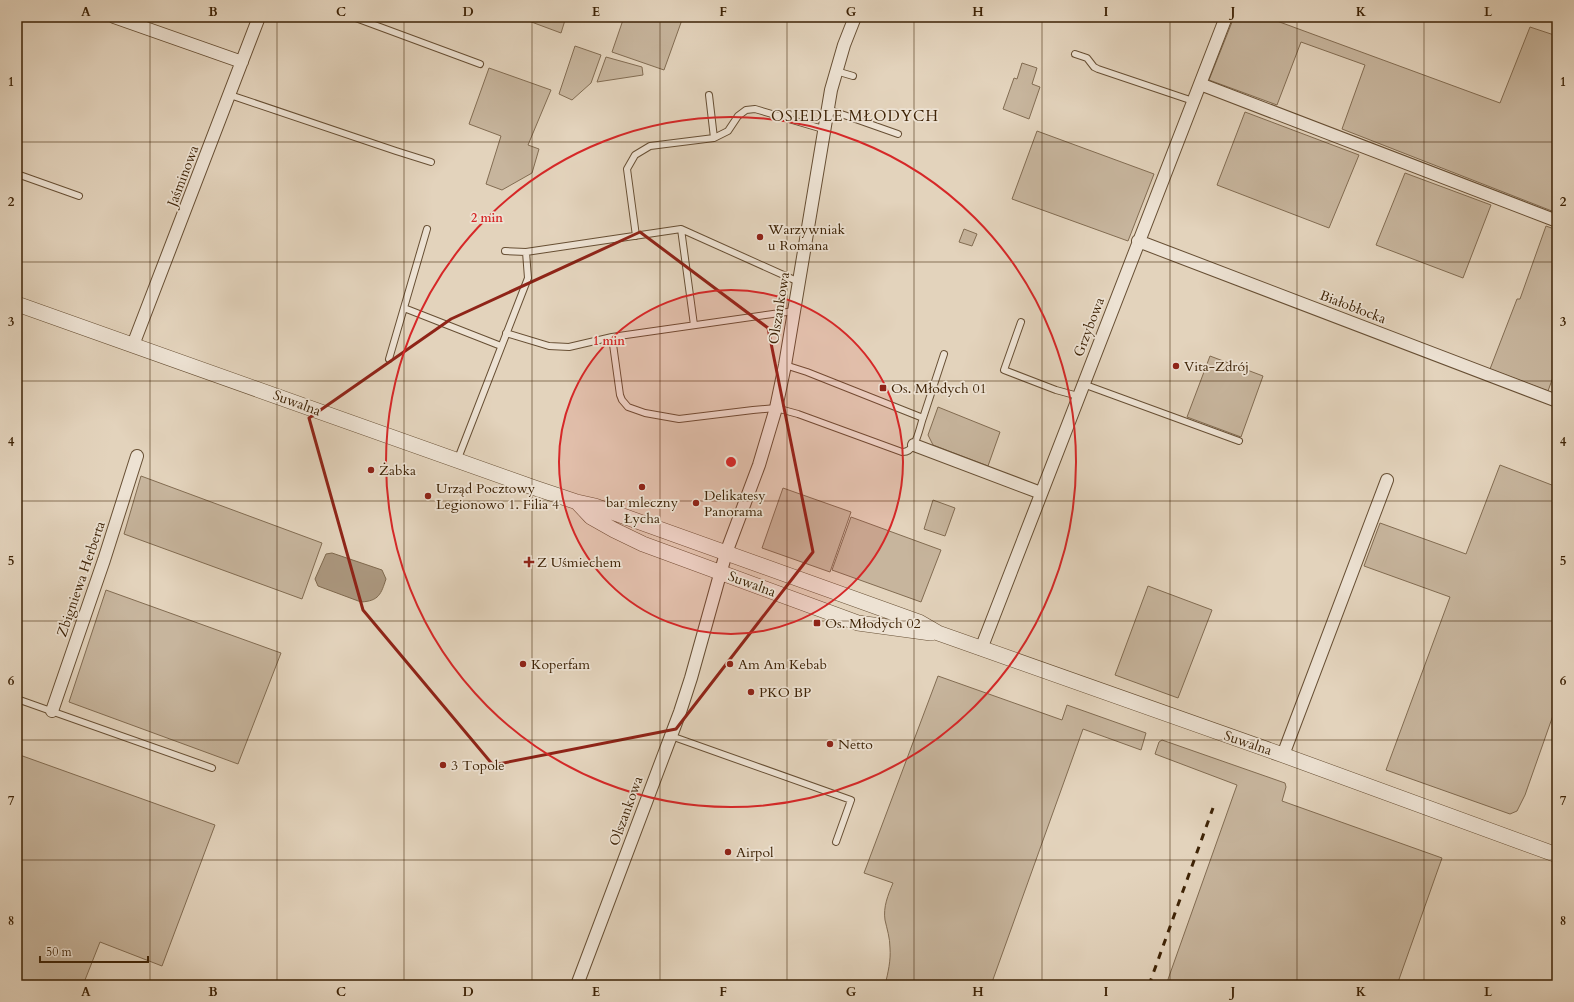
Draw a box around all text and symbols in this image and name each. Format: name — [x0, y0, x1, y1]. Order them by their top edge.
text: A — [81, 3, 91, 21]
text: B — [208, 3, 218, 21]
text: C — [336, 3, 346, 21]
text: D — [462, 3, 474, 21]
text: E — [592, 3, 600, 21]
text: F — [719, 3, 727, 21]
text: G — [846, 3, 857, 21]
text: H — [972, 3, 984, 21]
text: I — [1103, 3, 1109, 21]
text: J — [1229, 3, 1236, 21]
text: K — [1356, 3, 1367, 21]
text: L — [1484, 3, 1493, 21]
text: 1 — [8, 73, 14, 91]
text: 1 — [1560, 73, 1566, 91]
district label: OSIEDLE MŁODYCH — [771, 106, 939, 126]
street label: Jaśminowa — [162, 143, 203, 211]
text: 2 — [8, 193, 15, 211]
text: 2 — [1560, 193, 1567, 211]
text: 2 min — [471, 210, 503, 226]
place label: Warzywniak u Romana — [767, 220, 845, 255]
marker: Warzywniak u Romana — [755, 232, 765, 242]
street label: Olszankowa — [764, 270, 794, 346]
street label: Białobłocka — [1317, 286, 1389, 328]
street label: Grzybowa — [1069, 295, 1109, 359]
text: 3 — [8, 313, 15, 331]
text: 3 — [1560, 313, 1567, 331]
text: 1 min — [593, 333, 625, 349]
place label: Vita-Zdrój — [1184, 357, 1249, 376]
marker: Vita-Zdrój — [1171, 361, 1181, 371]
place label: Os. Młodych 01 — [891, 379, 987, 398]
marker: Os. Młodych 01 — [878, 383, 888, 393]
street label: Suwalna — [270, 386, 324, 420]
text: 4 — [8, 433, 15, 451]
text: 4 — [1560, 433, 1567, 451]
centre of rings — [724, 455, 738, 469]
place label: Żabka — [379, 461, 416, 480]
marker: Żabka — [366, 465, 376, 475]
place label: Urząd Pocztowy Legionowo 1. Filia 4 — [436, 479, 559, 514]
marker: bar mleczny Łycha — [637, 482, 647, 492]
place label: Delikatesy Panorama — [704, 486, 766, 521]
marker: Urząd Pocztowy Legionowo 1. Filia 4 — [423, 491, 433, 501]
place label: bar mleczny Łycha — [606, 493, 679, 528]
marker: Delikatesy Panorama — [691, 498, 701, 508]
street label: Zbigniewa Herberta — [52, 519, 110, 639]
text: 5 — [8, 552, 14, 570]
text: 5 — [1560, 552, 1566, 570]
place label: Z Uśmiechem — [537, 553, 621, 572]
marker: Z Uśmiechem — [524, 557, 534, 567]
street label: Suwalna — [725, 567, 779, 601]
place label: Os. Młodych 02 — [825, 614, 921, 633]
marker: Os. Młodych 02 — [812, 618, 822, 628]
place label: Koperfam — [531, 655, 590, 674]
place label: Am Am Kebab — [738, 655, 827, 674]
marker: Koperfam — [518, 659, 528, 669]
marker: Am Am Kebab — [725, 659, 735, 669]
text: 6 — [8, 672, 15, 690]
text: 6 — [1560, 672, 1567, 690]
place label: PKO BP — [759, 683, 811, 702]
marker: PKO BP — [746, 687, 756, 697]
street label: Suwalna — [1221, 726, 1275, 760]
place label: Netto — [838, 735, 873, 754]
marker: Netto — [825, 739, 835, 749]
place label: 3 Topole — [451, 756, 505, 775]
marker: 3 Topole — [438, 760, 448, 770]
street label: Olszankowa — [605, 773, 647, 849]
text: 7 — [8, 792, 15, 810]
text: 7 — [1560, 792, 1567, 810]
place label: Airpol — [736, 843, 774, 862]
marker: Airpol — [723, 847, 733, 857]
text: 8 — [8, 912, 14, 930]
text: 8 — [1560, 912, 1566, 930]
scale bar — [40, 938, 148, 964]
text: 50 m — [46, 944, 73, 960]
text: A — [81, 983, 91, 1001]
text: B — [208, 983, 218, 1001]
text: C — [336, 983, 346, 1001]
text: D — [462, 983, 474, 1001]
text: E — [592, 983, 600, 1001]
text: F — [719, 983, 727, 1001]
text: G — [846, 983, 857, 1001]
text: H — [972, 983, 984, 1001]
text: I — [1103, 983, 1109, 1001]
text: J — [1229, 983, 1236, 1001]
text: K — [1356, 983, 1367, 1001]
text: L — [1484, 983, 1493, 1001]

